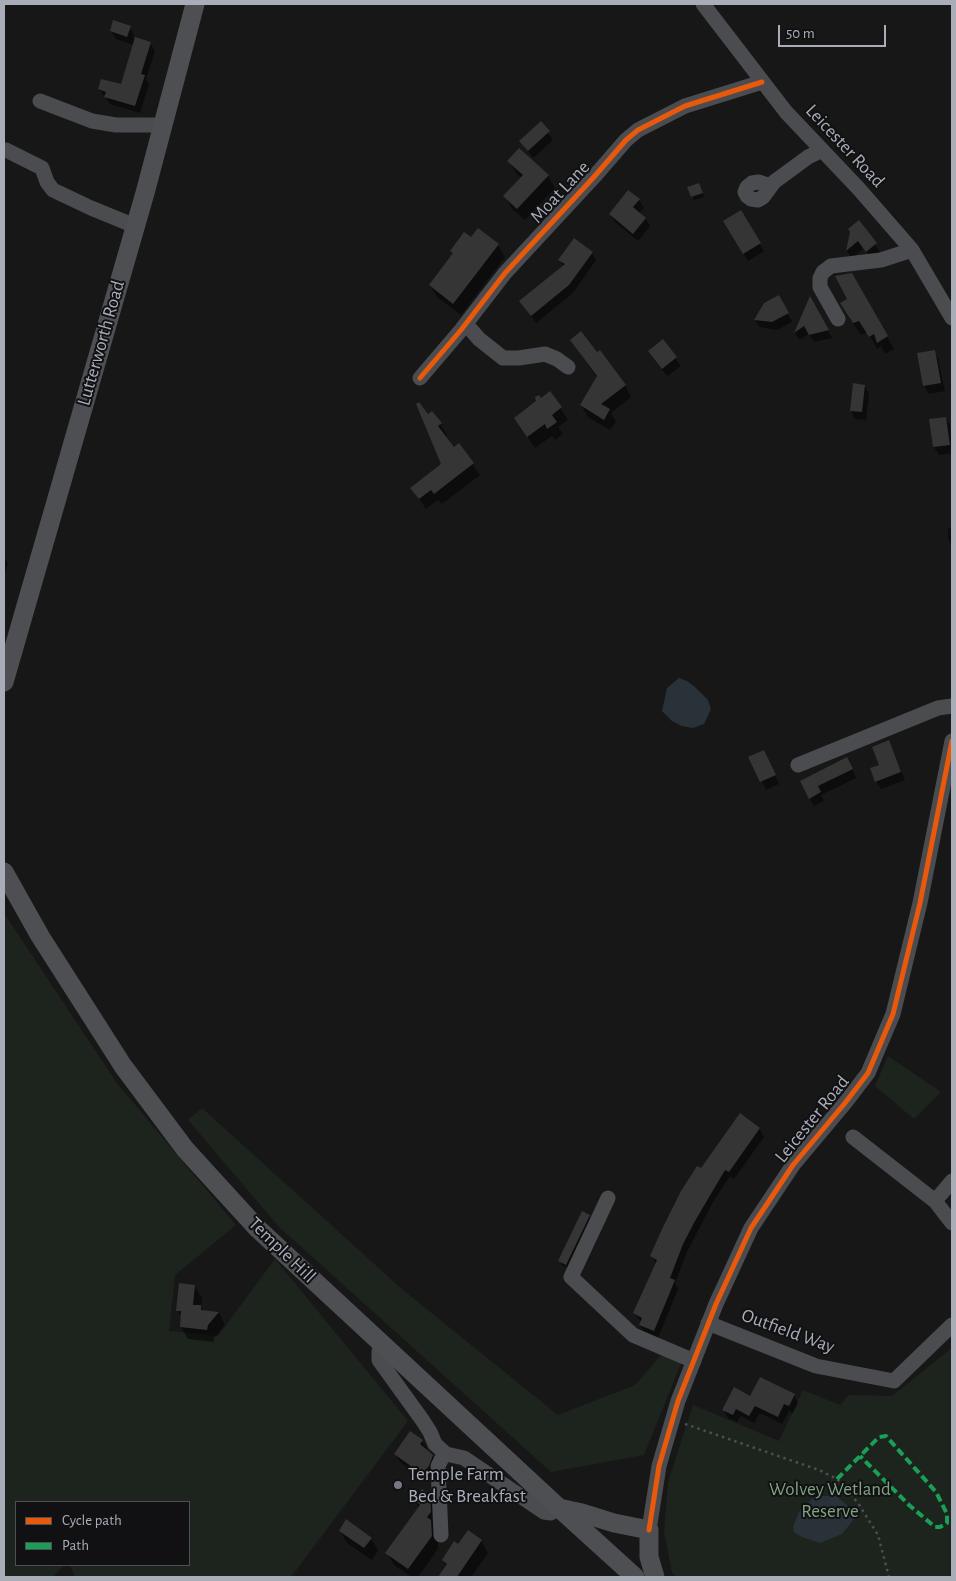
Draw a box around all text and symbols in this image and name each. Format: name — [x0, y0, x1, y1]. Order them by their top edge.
scale bar — [781, 15, 888, 47]
text: 50 m — [786, 26, 815, 41]
street label: Leicester Road — [801, 100, 889, 192]
street label: Moat Lane — [525, 156, 595, 228]
street label: Lutterworth Road — [72, 278, 130, 408]
street label: Leicester Road — [770, 1071, 854, 1167]
street label: Temple Hill — [243, 1212, 321, 1288]
street label: Outfield Way — [738, 1304, 838, 1358]
place label: Temple Farm Bed & Breakfast — [408, 1463, 526, 1507]
park label: Wolvey Wetland Reserve — [769, 1478, 891, 1522]
marker: Temple Farm Bed & Breakfast — [392, 1479, 404, 1491]
legend — [15, 1501, 190, 1566]
text: Cycle path — [62, 1513, 122, 1528]
text: Path — [62, 1538, 89, 1553]

